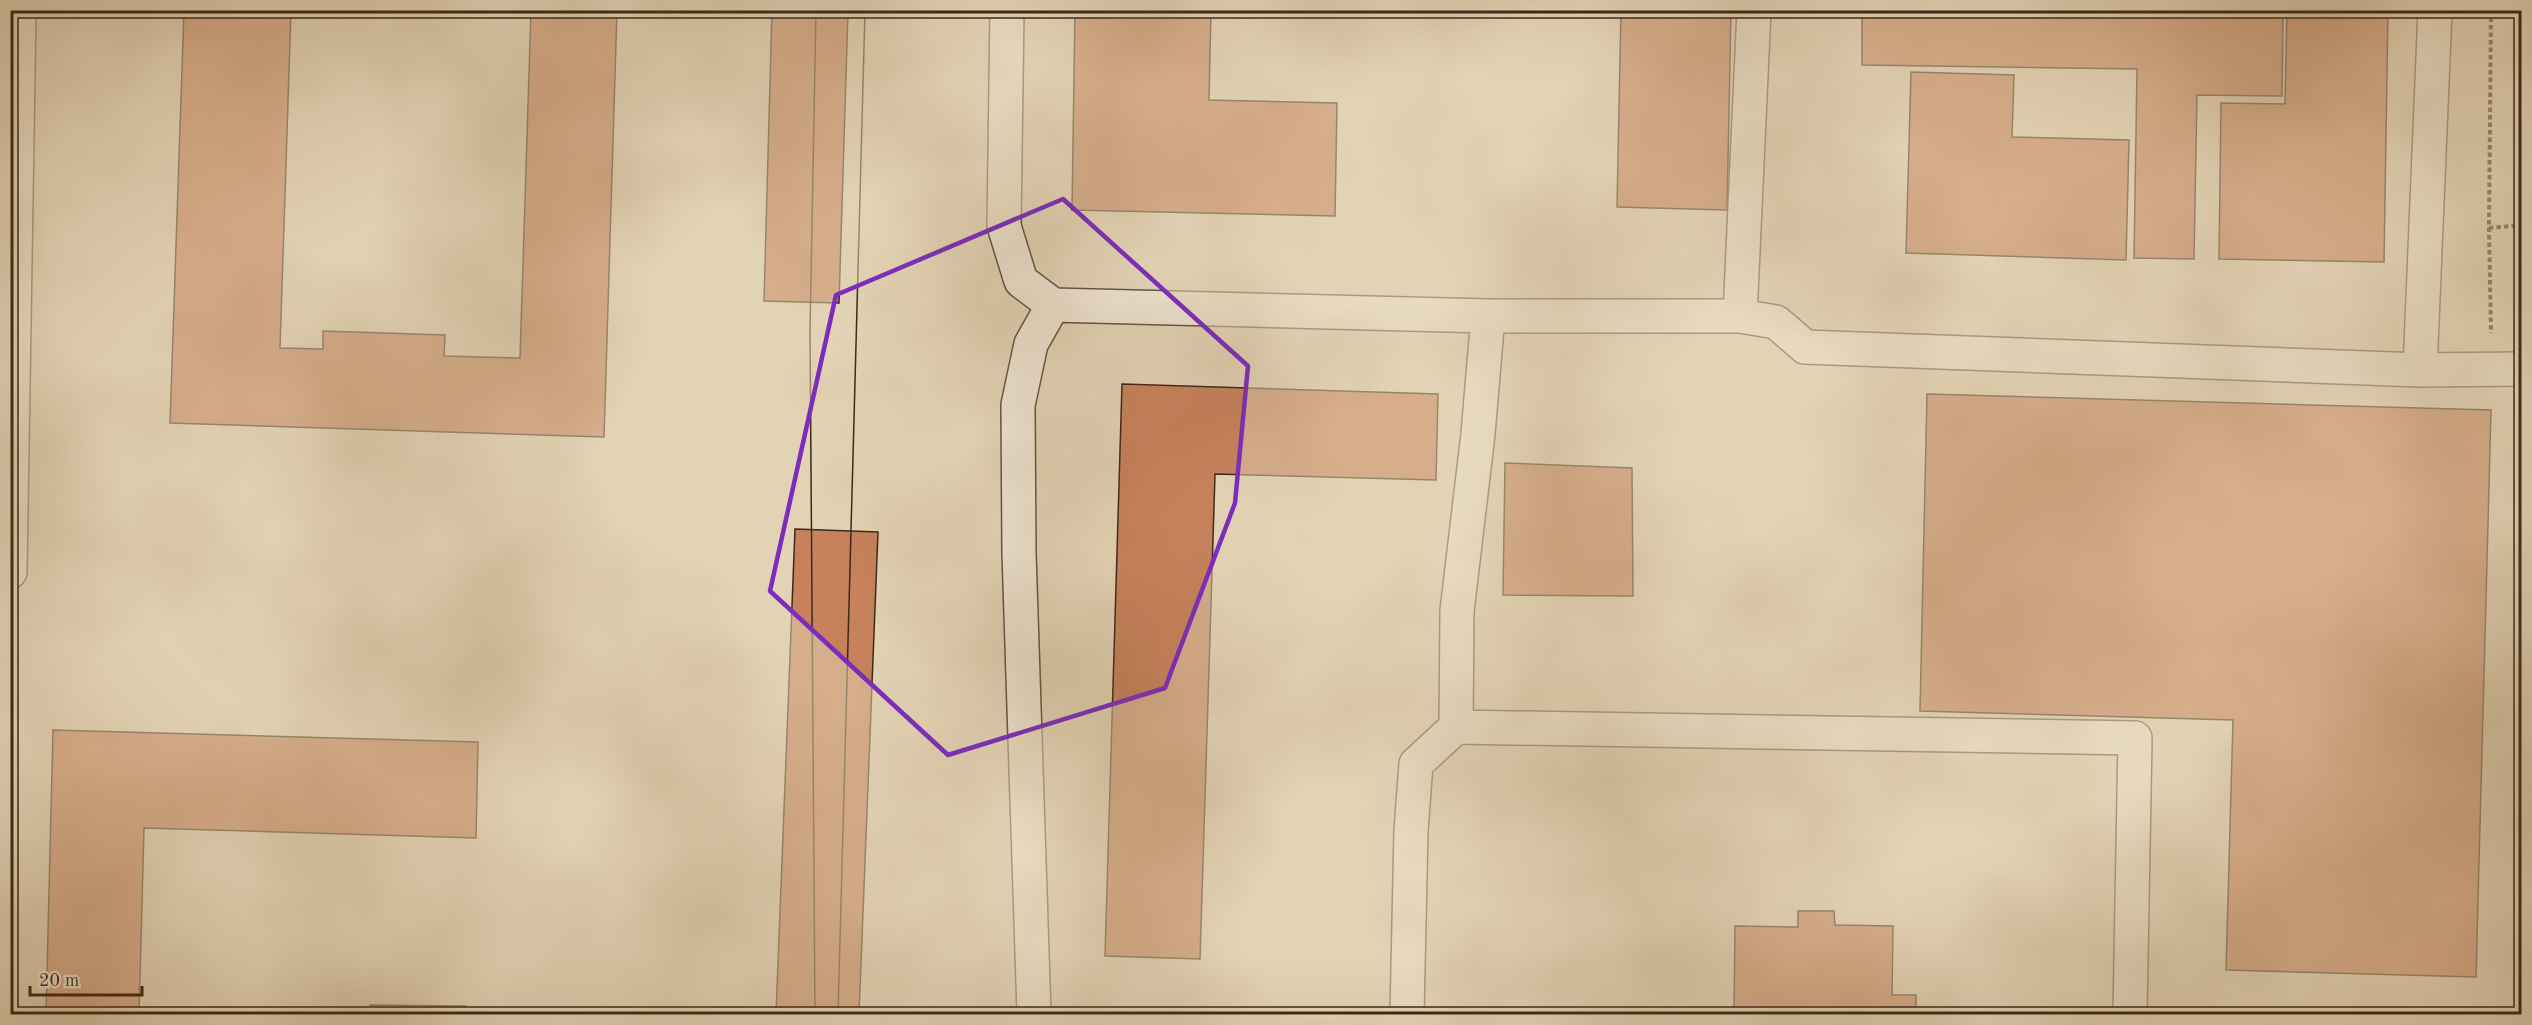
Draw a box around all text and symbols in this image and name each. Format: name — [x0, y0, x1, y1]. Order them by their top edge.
scale bar — [30, 959, 142, 997]
text: 20 m — [39, 972, 79, 990]

